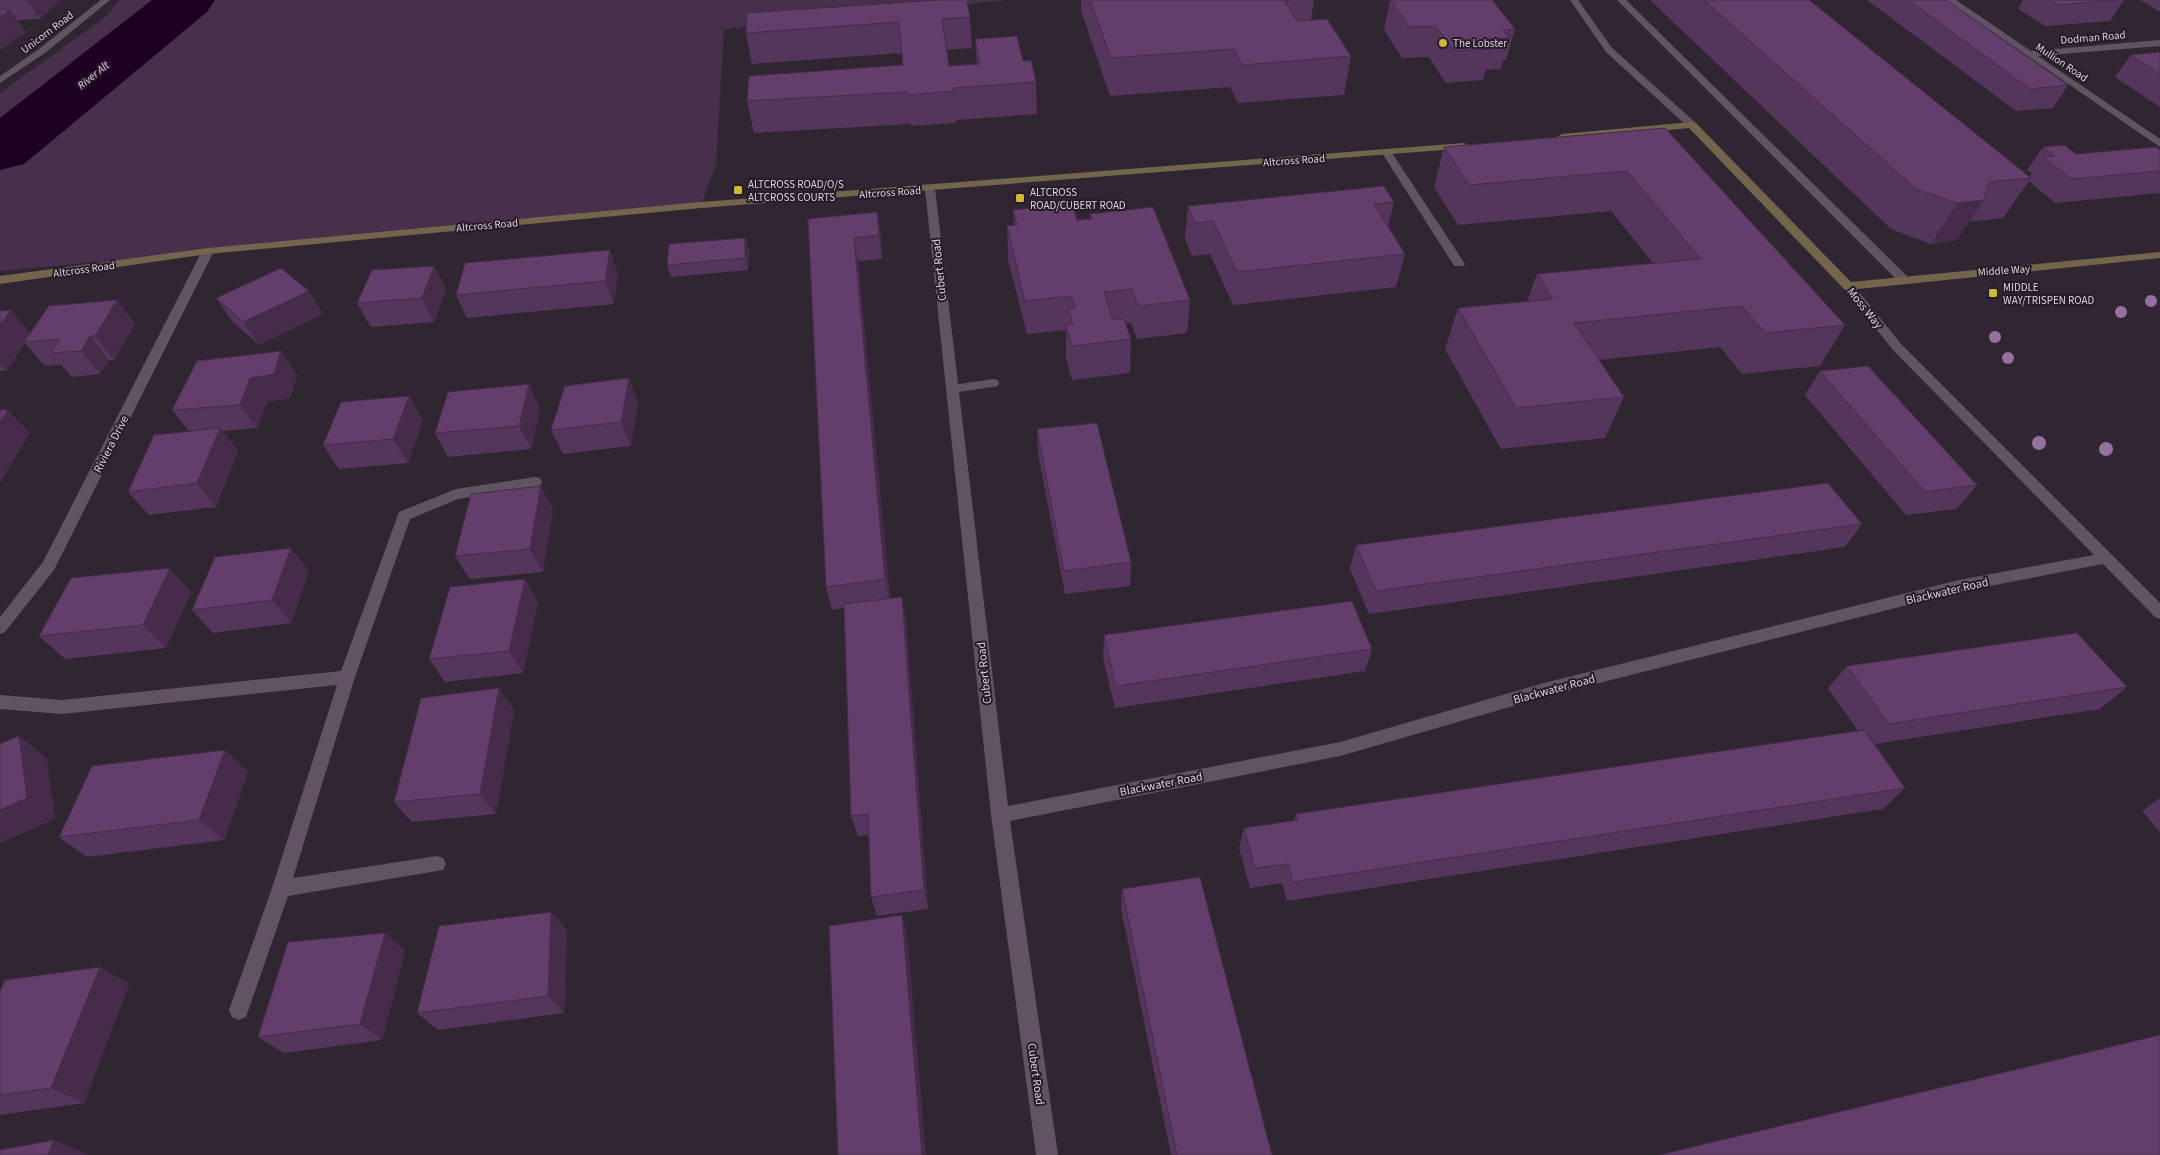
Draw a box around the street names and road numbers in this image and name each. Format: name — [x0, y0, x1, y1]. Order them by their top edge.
street label: Unicorn Road — [18, 8, 77, 57]
street label: Dodman Road — [2060, 27, 2126, 48]
street label: Mullion Road — [2033, 39, 2091, 85]
street label: Altcross Road — [1263, 151, 1326, 170]
street label: Altcross Road — [859, 183, 922, 202]
street label: Altcross Road — [455, 215, 519, 236]
street label: Cubert Road — [928, 238, 951, 302]
street label: Altcross Road — [52, 258, 116, 281]
street label: Middle Way — [1977, 261, 2031, 280]
street label: Moss Way — [1843, 284, 1887, 333]
street label: Riviera Drive — [90, 412, 133, 476]
street label: Blackwater Road — [1904, 574, 1990, 609]
street label: Cubert Road — [973, 641, 996, 705]
street label: Blackwater Road — [1511, 670, 1597, 709]
street label: Blackwater Road — [1118, 768, 1204, 801]
street label: Cubert Road — [1023, 1042, 1048, 1106]

